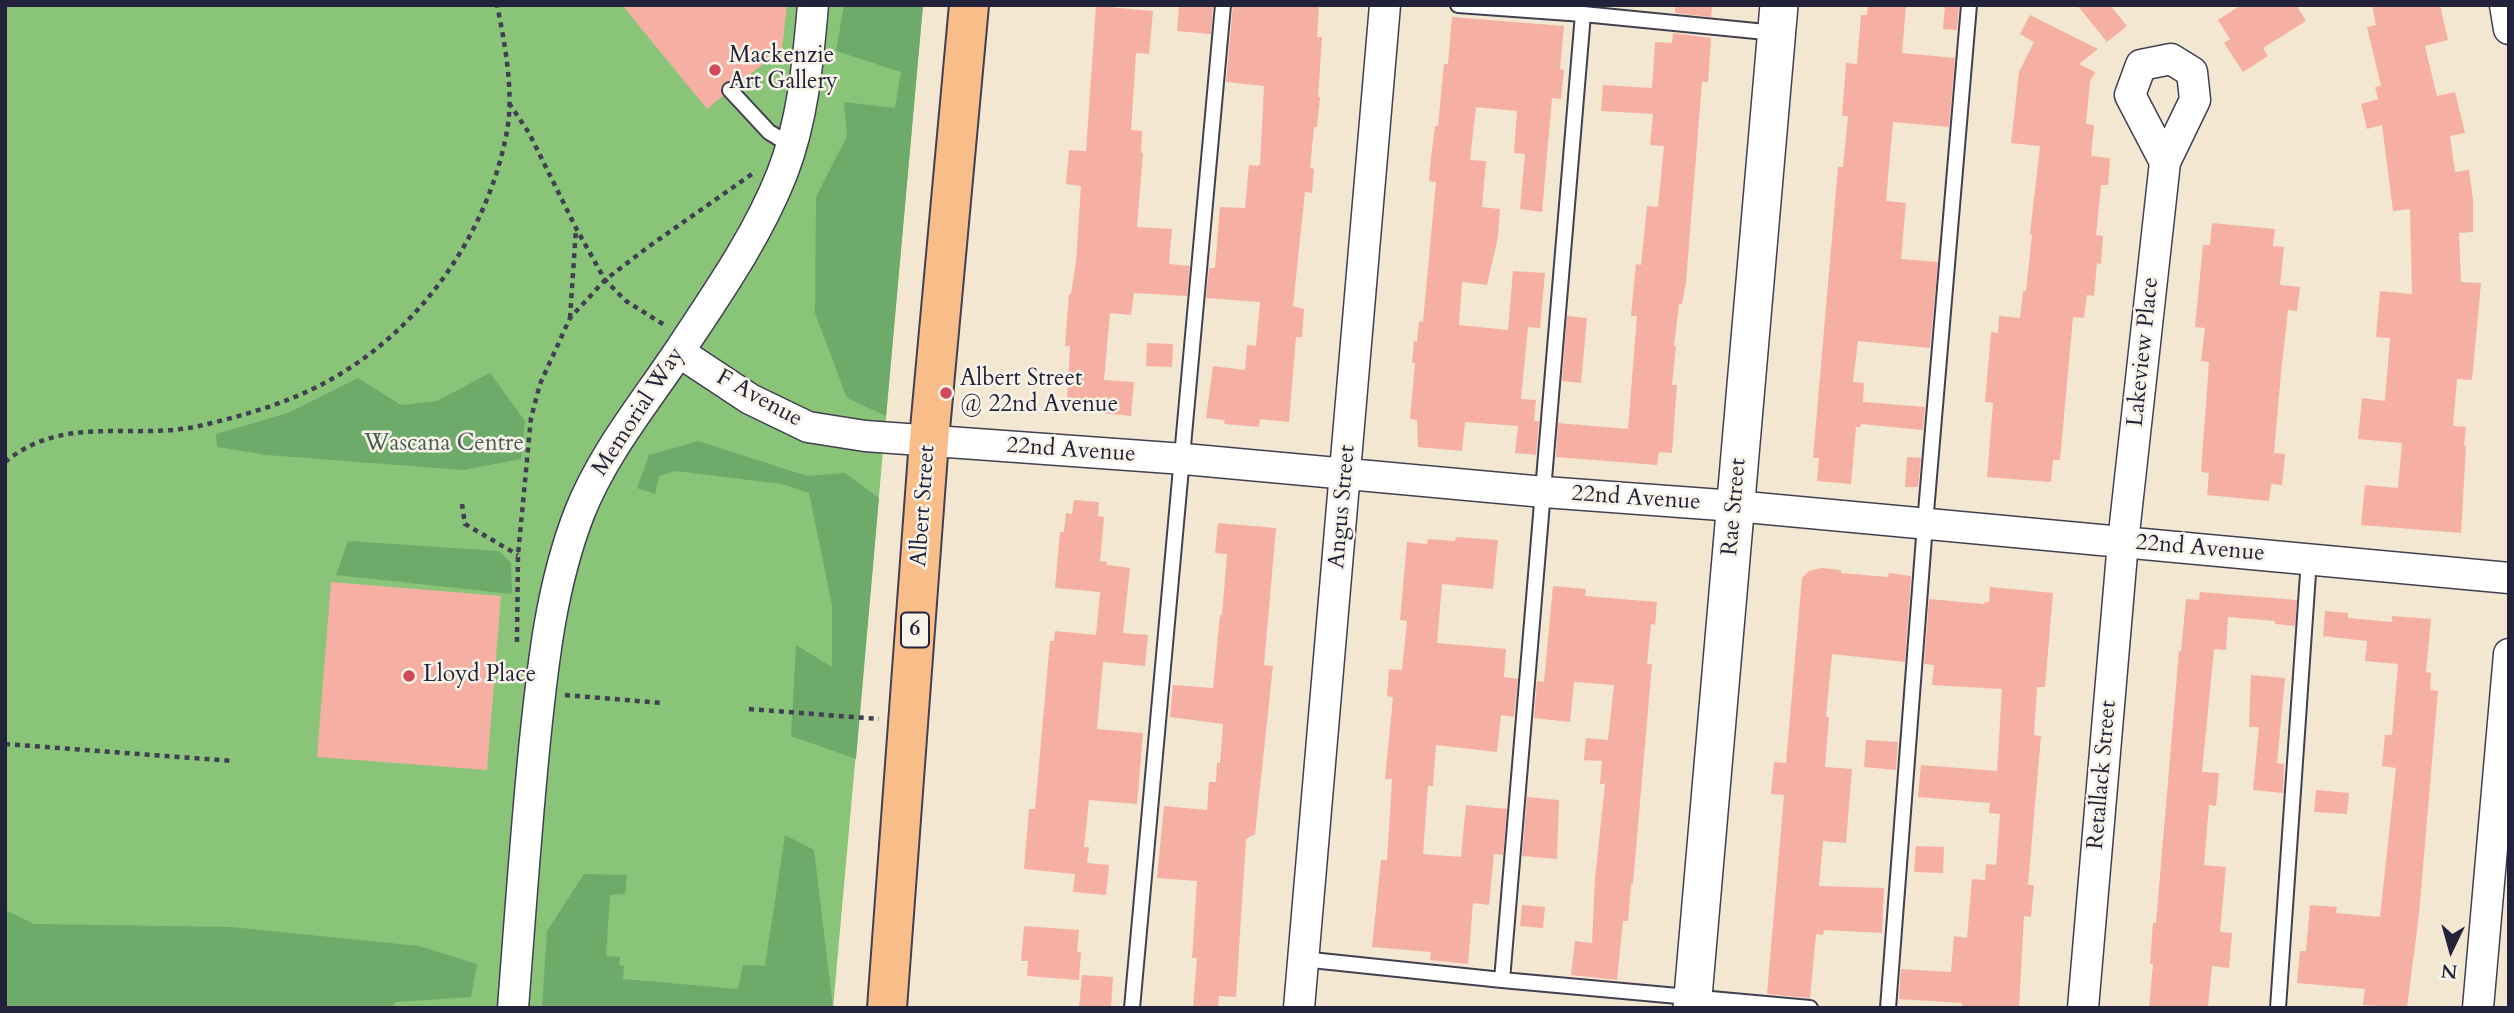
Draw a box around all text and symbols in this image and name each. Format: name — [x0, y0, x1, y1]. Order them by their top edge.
place label: Mackenzie Art Gallery — [729, 43, 838, 97]
marker: Mackenzie Art Gallery — [707, 62, 723, 78]
street label: Lakeview Place — [2122, 276, 2166, 428]
street label: Memorial Way — [587, 342, 691, 482]
street label: F Avenue — [711, 364, 807, 434]
place label: Albert Street @ 22nd Avenue — [960, 366, 1118, 420]
marker: Albert Street @ 22nd Avenue — [938, 385, 954, 401]
park label: Wascana Centre — [364, 431, 524, 459]
street label: 22nd Avenue — [1005, 433, 1137, 469]
street label: Albert Street — [906, 444, 942, 568]
street label: Angus Street — [1324, 444, 1362, 570]
street label: Rae Street — [1717, 457, 1753, 557]
street label: 22nd Avenue — [1570, 481, 1702, 517]
street label: 22nd Avenue — [2134, 530, 2266, 568]
road number: 6 — [901, 612, 929, 648]
place label: Lloyd Place — [423, 662, 536, 690]
marker: Lloyd Place — [401, 668, 417, 684]
street label: Retallack Street — [2083, 699, 2123, 851]
north arrow — [2416, 915, 2486, 985]
text: N — [2440, 957, 2459, 985]

